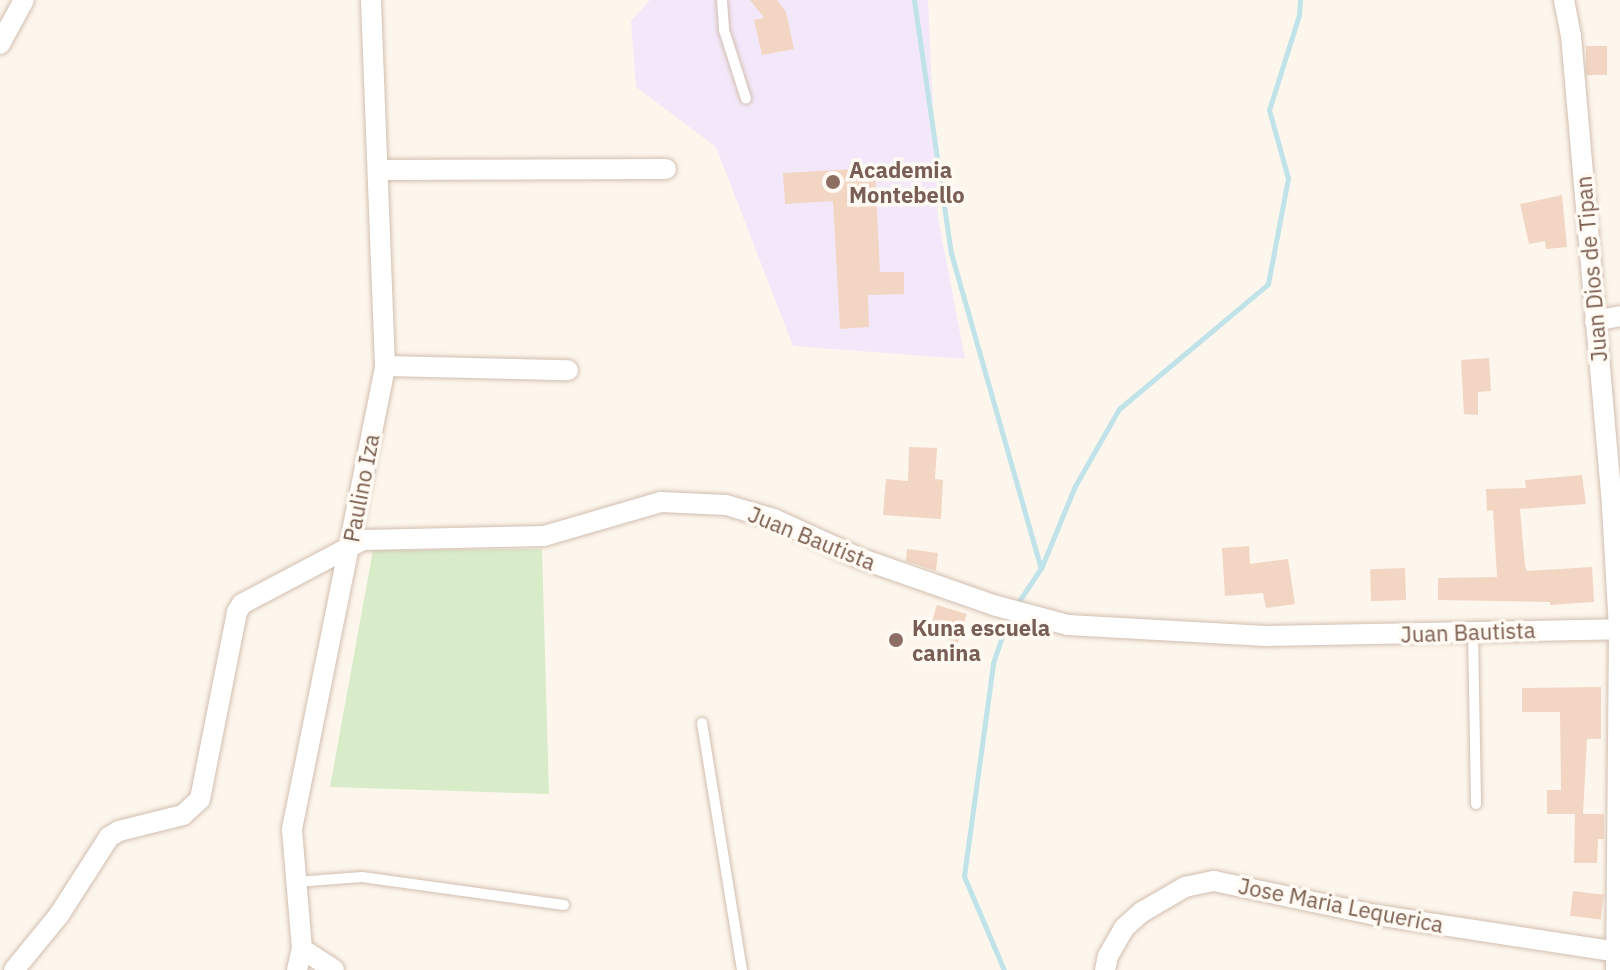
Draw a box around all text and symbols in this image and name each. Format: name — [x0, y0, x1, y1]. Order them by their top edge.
place label: Academia Montebello — [849, 156, 965, 208]
marker: Academia Montebello — [824, 173, 842, 191]
street label: Juan Dios de Tipan — [1570, 175, 1612, 363]
street label: Paulino Iza — [338, 432, 384, 544]
street label: Juan Bautista — [744, 500, 880, 576]
place label: Kuna escuela canina — [912, 614, 1050, 666]
street label: Juan Bautista — [1400, 616, 1536, 648]
marker: Kuna escuela canina — [887, 631, 905, 649]
street label: Jose Maria Lequerica — [1236, 872, 1446, 938]

